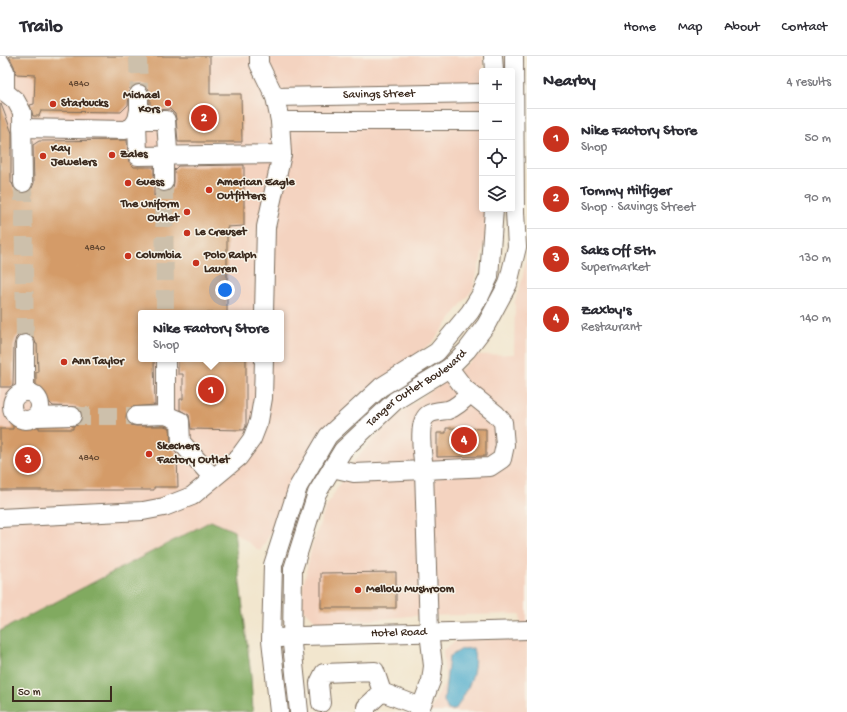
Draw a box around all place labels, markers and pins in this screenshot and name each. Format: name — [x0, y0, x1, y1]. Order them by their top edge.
place label: Michael Kors — [123, 89, 161, 117]
place label: Starbucks — [61, 97, 109, 111]
marker: Michael Kors — [163, 98, 173, 108]
marker: Starbucks — [48, 99, 58, 109]
pin: 2 — [191, 103, 217, 133]
place label: Kay Jewelers — [50, 142, 97, 170]
place label: Zales — [120, 148, 148, 162]
marker: Zales — [107, 150, 117, 160]
marker: Kay Jewelers — [38, 151, 48, 161]
place label: Guess — [136, 176, 165, 190]
place label: American Eagle Outfitters — [216, 176, 296, 204]
marker: Guess — [123, 178, 133, 188]
marker: American Eagle Outfitters — [204, 185, 214, 195]
place label: The Uniform Outlet — [120, 198, 180, 226]
marker: The Uniform Outlet — [182, 207, 192, 217]
place label: Le Creuset — [195, 226, 248, 240]
marker: Le Creuset — [182, 228, 192, 238]
place label: Columbia — [135, 249, 182, 263]
place label: Polo Ralph Lauren — [203, 249, 257, 277]
marker: Columbia — [123, 251, 133, 261]
marker: Polo Ralph Lauren — [191, 258, 201, 268]
place label: Ann Taylor — [71, 355, 125, 369]
marker: Ann Taylor — [59, 357, 69, 367]
pin: 1 — [198, 375, 224, 405]
pin: 4 — [451, 425, 477, 455]
place label: Skechers Factory Outlet — [156, 440, 231, 468]
pin: 3 — [15, 445, 41, 475]
marker: Skechers Factory Outlet — [144, 449, 154, 459]
place label: Mellow Mushroom — [366, 583, 455, 597]
marker: Mellow Mushroom — [353, 585, 363, 595]

